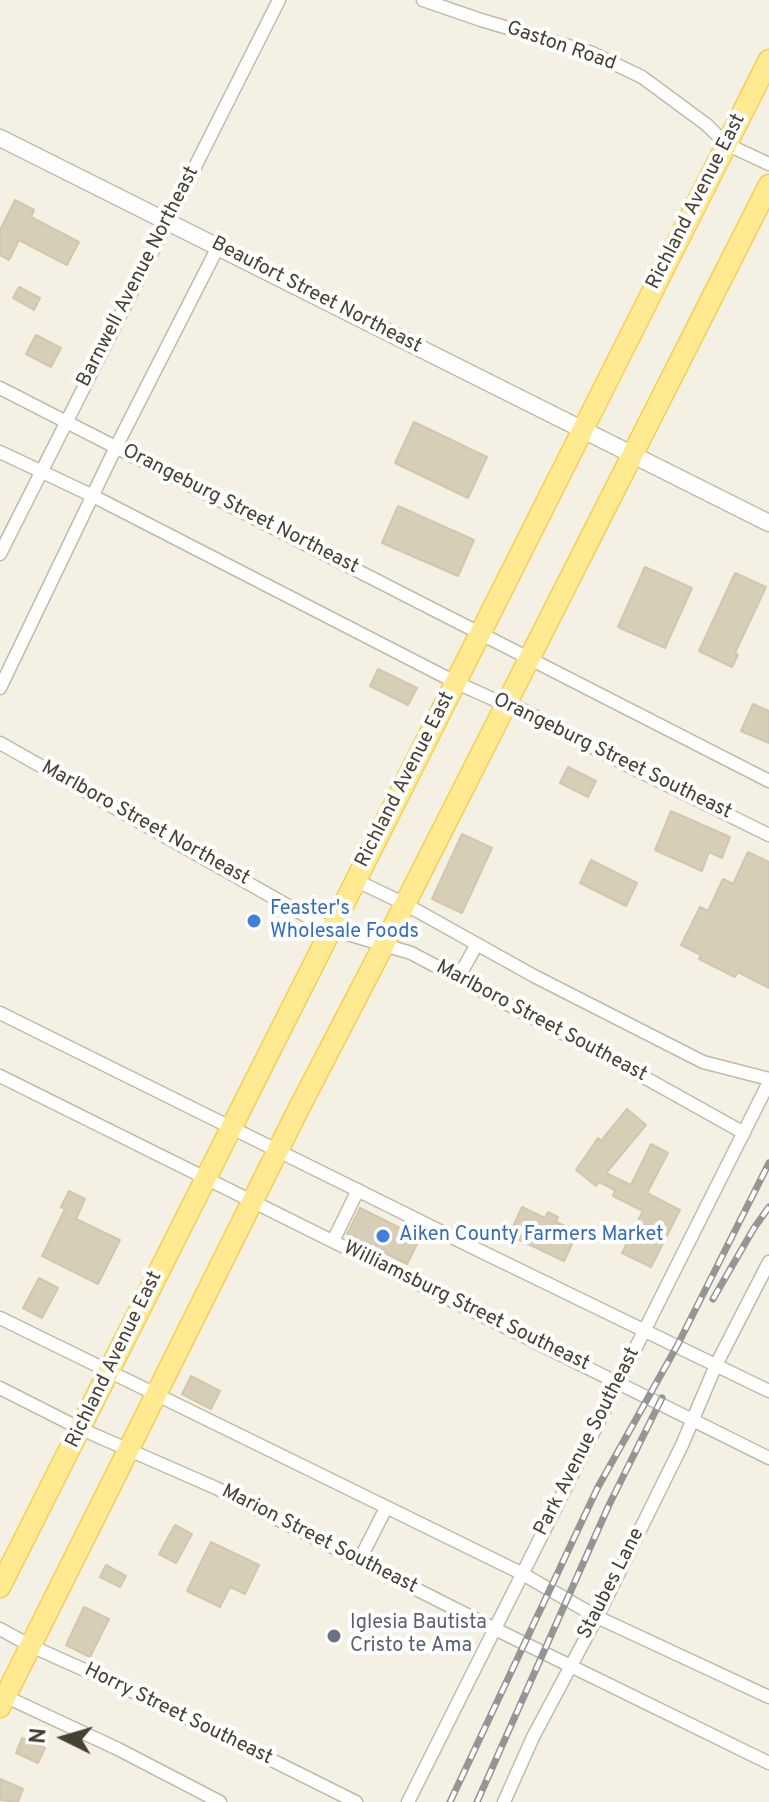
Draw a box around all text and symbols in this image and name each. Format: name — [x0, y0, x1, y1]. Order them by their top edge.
street label: Gaston Road — [503, 17, 619, 77]
street label: Richland Avenue East — [642, 110, 752, 294]
street label: Barnwell Avenue Northeast — [73, 163, 205, 391]
street label: Beaufort Street Northeast — [207, 232, 425, 360]
street label: Orangeburg Street Northeast — [118, 440, 362, 580]
street label: Richland Avenue East — [351, 688, 461, 872]
street label: Orangeburg Street Southeast — [489, 689, 735, 825]
street label: Marlboro Street Northeast — [37, 757, 253, 891]
place label: Feaster's Wholesale Foods — [270, 898, 419, 945]
marker: Feaster's Wholesale Foods — [245, 912, 263, 930]
street label: Marlboro Street Southeast — [431, 956, 651, 1088]
place label: Aiken County Farmers Market — [399, 1224, 664, 1248]
marker: Aiken County Farmers Market — [374, 1227, 392, 1245]
street label: Williamsburg Street Southeast — [339, 1237, 593, 1377]
street label: Richland Avenue East — [62, 1268, 168, 1452]
street label: Park Avenue Southeast — [530, 1344, 646, 1540]
street label: Marion Street Southeast — [217, 1480, 421, 1600]
street label: Staubes Lane — [574, 1524, 650, 1644]
place label: Iglesia Bautista Cristo te Ama — [350, 1612, 487, 1659]
marker: Iglesia Bautista Cristo te Ama — [325, 1627, 343, 1645]
street label: Horry Street Southeast — [80, 1659, 276, 1771]
north arrow — [24, 1698, 104, 1778]
text: N — [25, 1727, 54, 1745]

